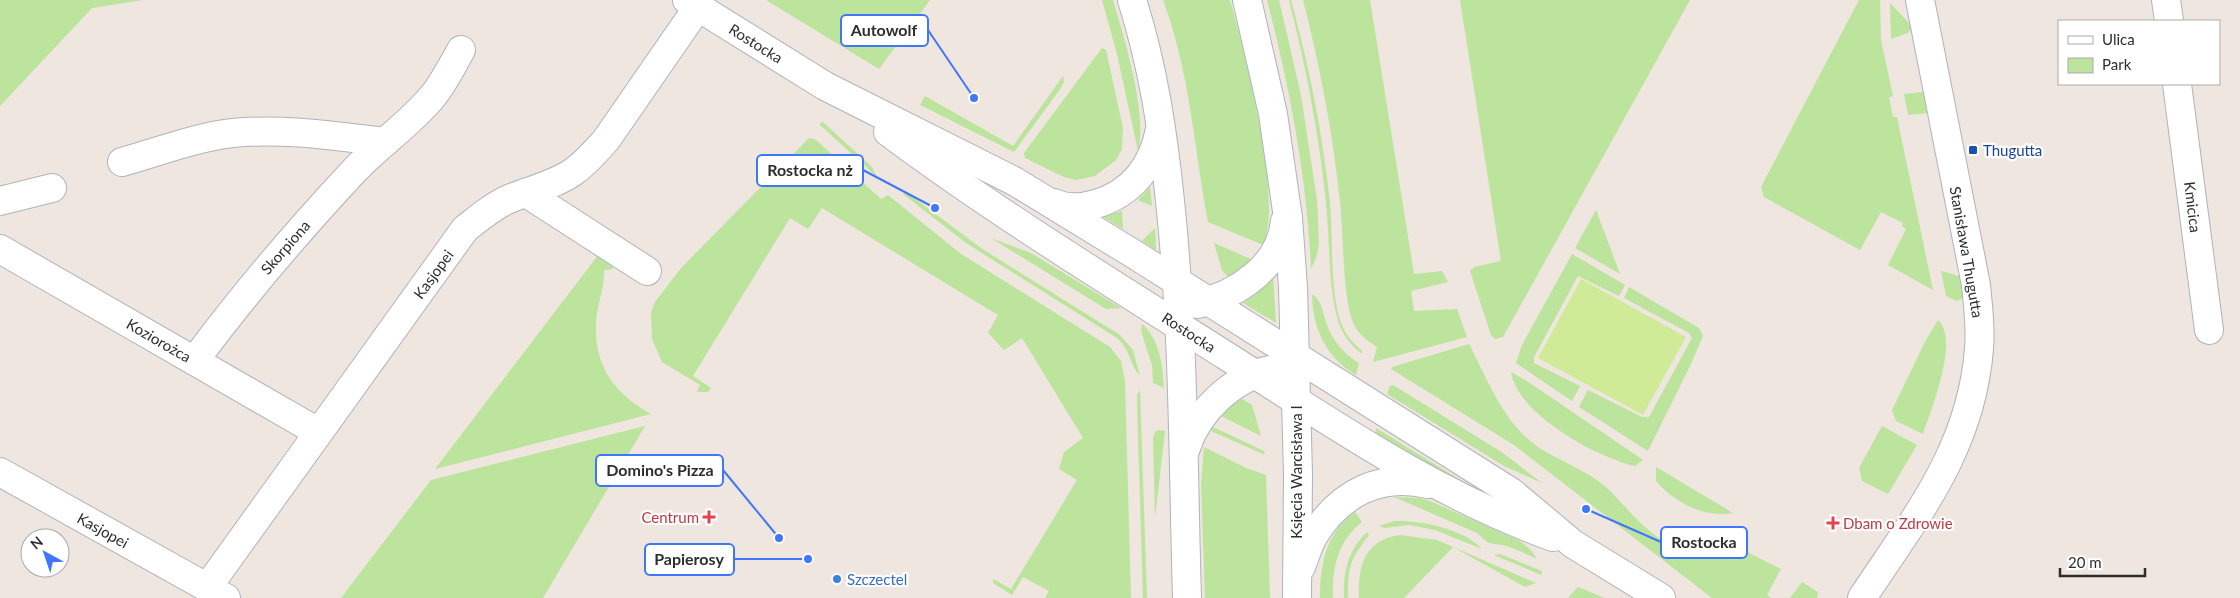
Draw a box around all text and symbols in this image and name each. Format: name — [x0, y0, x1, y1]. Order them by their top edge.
callout: Autowolf — [841, 15, 928, 46]
street label: Rostocka — [726, 19, 786, 67]
text: Autowolf — [850, 20, 918, 39]
legend — [2058, 20, 2220, 85]
text: Ulica — [2102, 30, 2135, 48]
text: Park — [2102, 55, 2132, 73]
place label: Thugutta — [1983, 141, 2042, 159]
marker: Thugutta — [1967, 144, 1979, 156]
callout: Rostocka nż — [757, 155, 863, 186]
text: Rostocka nż — [767, 160, 853, 179]
street label: Kmicica — [2181, 180, 2205, 234]
street label: Stanisława Thugutta — [1947, 185, 1987, 319]
street label: Skorpiona — [257, 216, 313, 278]
street label: Kasjopei — [409, 246, 457, 302]
street label: Rostocka — [1159, 308, 1219, 356]
street label: Koziorożca — [124, 314, 194, 366]
street label: Księcia Warcisława I — [1287, 405, 1305, 539]
callout: Domino's Pizza — [596, 455, 723, 486]
text: Domino's Pizza — [606, 460, 714, 479]
place label: Centrum — [641, 508, 699, 526]
street label: Kasjopei — [74, 509, 132, 551]
marker: Centrum — [703, 511, 715, 523]
place label: Dbam o Zdrowie — [1843, 514, 1953, 532]
marker: Dbam o Zdrowie — [1827, 517, 1839, 529]
callout: Rostocka — [1661, 527, 1747, 558]
north arrow — [20, 528, 70, 578]
text: Rostocka — [1671, 532, 1737, 551]
text: N — [27, 533, 46, 553]
callout: Papierosy — [645, 544, 734, 575]
scale bar — [2060, 546, 2145, 578]
text: Papierosy — [654, 549, 724, 568]
text: 20 m — [2068, 553, 2102, 571]
place label: Szczectel — [847, 570, 907, 588]
marker: Szczectel — [831, 573, 843, 585]

